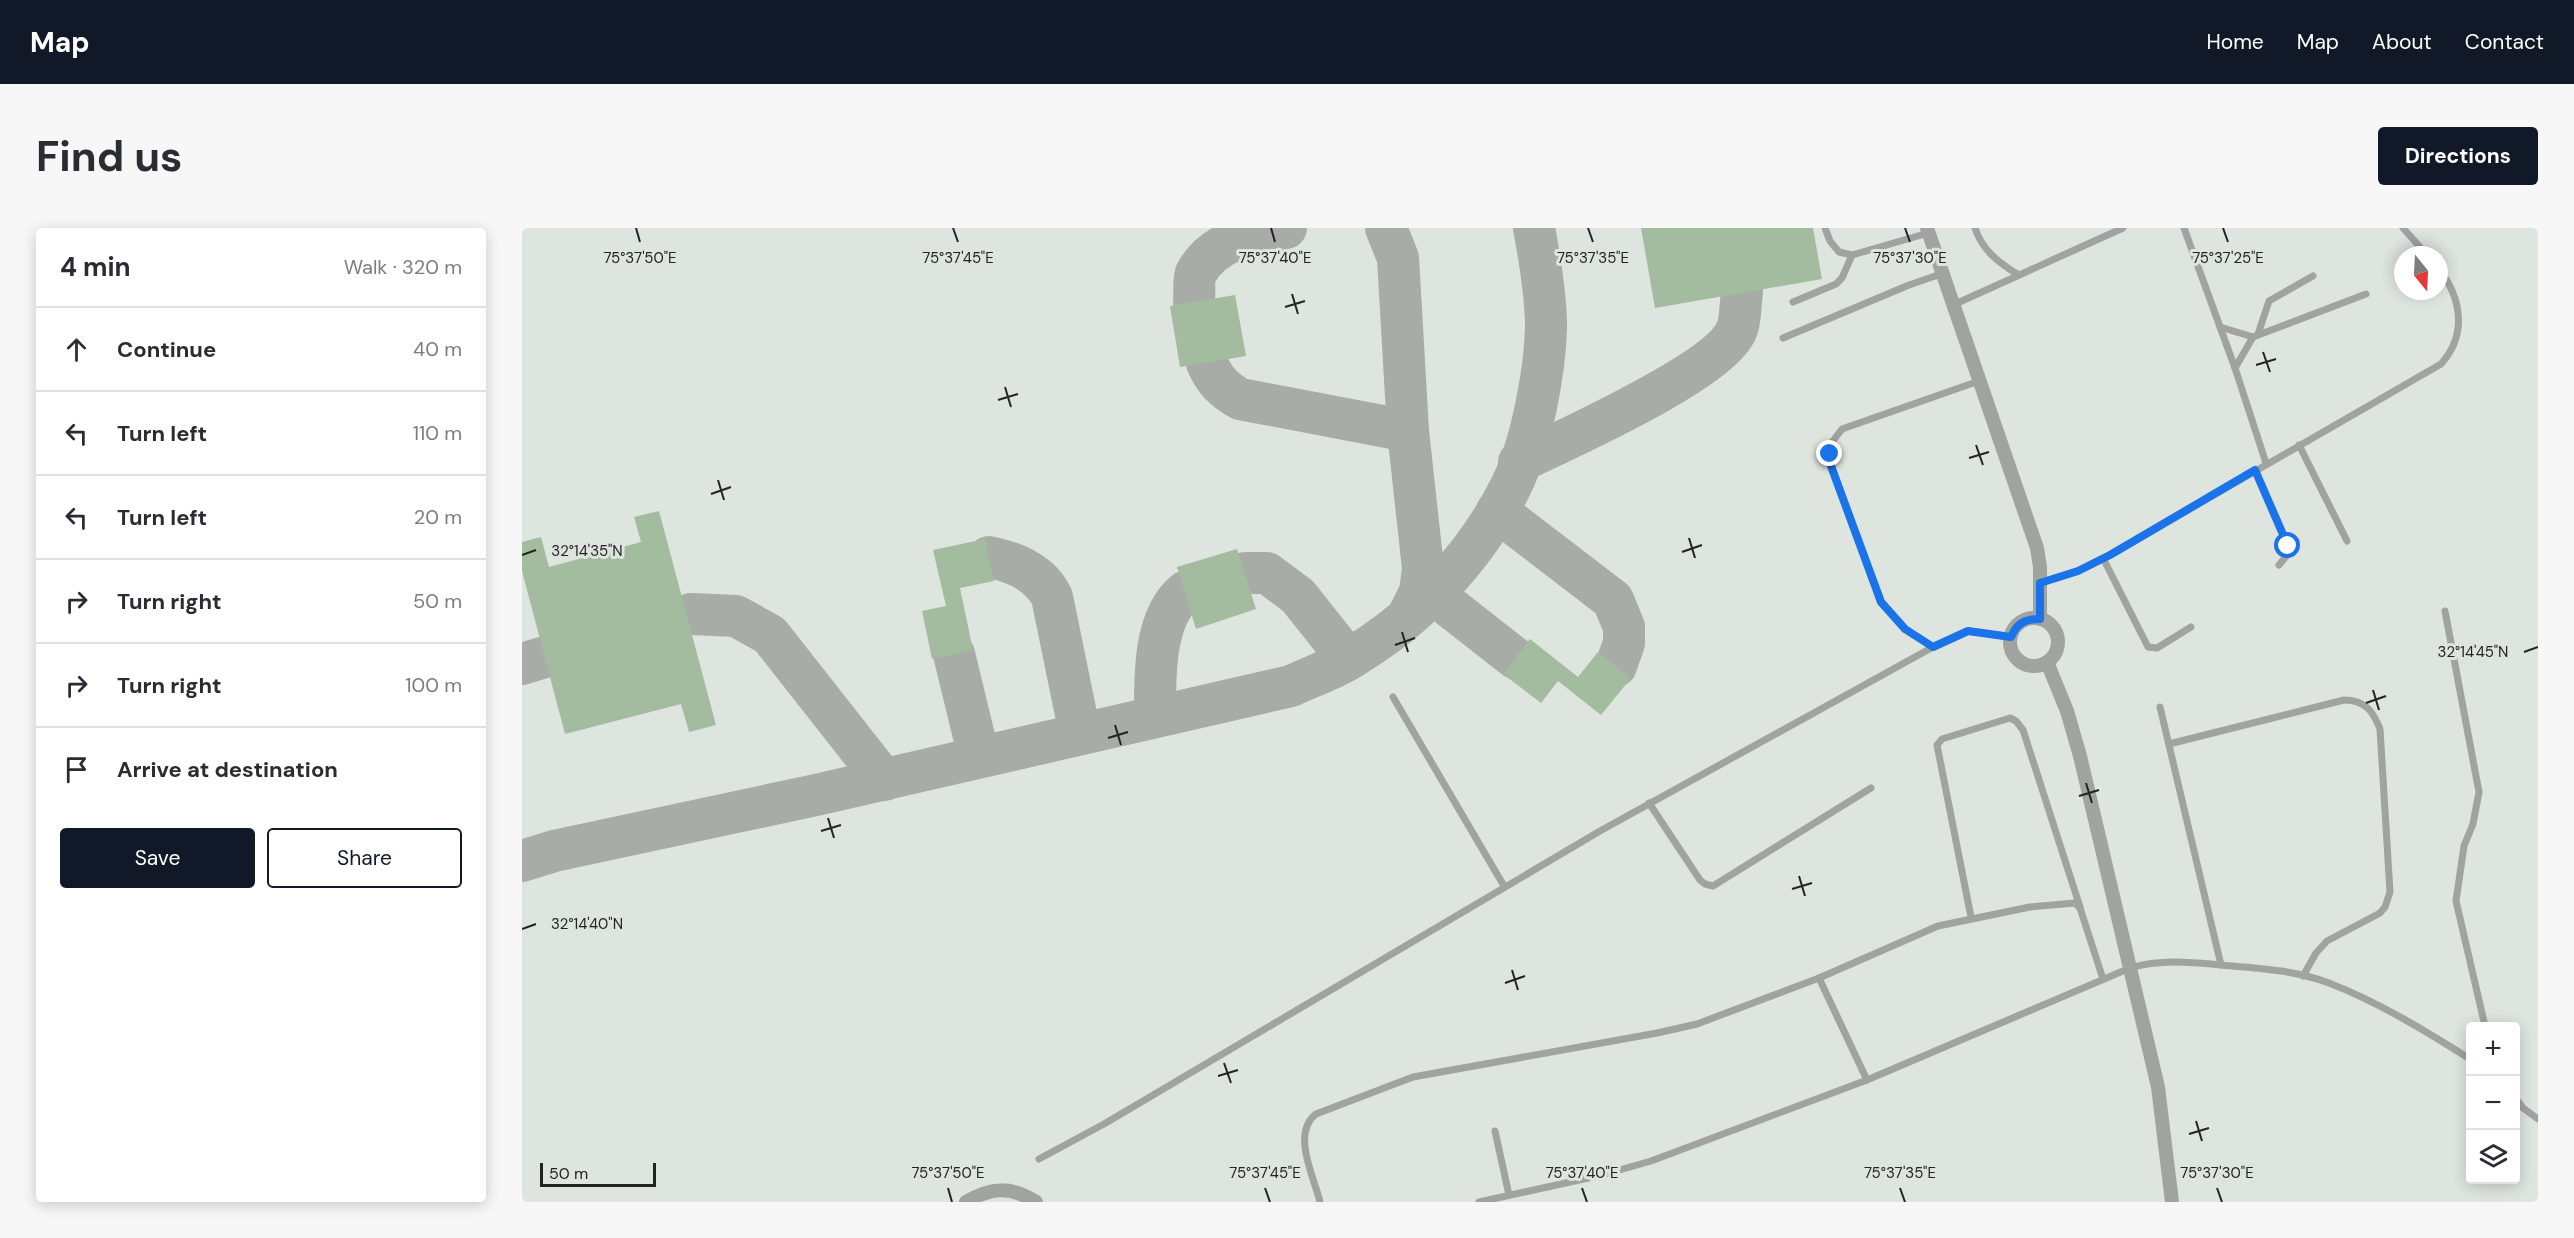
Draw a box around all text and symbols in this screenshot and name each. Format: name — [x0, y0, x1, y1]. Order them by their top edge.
text: Map — [30, 24, 90, 61]
text: Home — [2206, 28, 2264, 56]
text: Map — [2297, 28, 2339, 56]
text: About — [2372, 28, 2432, 56]
text: Contact — [2465, 28, 2544, 56]
button: Directions — [2378, 127, 2538, 185]
text: Find us — [36, 129, 182, 184]
north arrow — [2394, 246, 2448, 300]
text: 75°37'50"E — [603, 248, 677, 268]
text: 75°37'45"E — [922, 248, 994, 268]
text: 75°37'40"E — [1239, 248, 1311, 268]
text: 75°37'35"E — [1557, 248, 1629, 268]
text: 75°37'30"E — [1873, 248, 1947, 268]
text: 75°37'25"E — [2192, 248, 2264, 268]
text: 4 min — [60, 250, 131, 284]
text: Walk · 320 m — [344, 254, 462, 280]
icon: ahead — [60, 333, 93, 366]
text: Continue — [117, 335, 216, 364]
text: 40 m — [413, 336, 462, 362]
icon: left — [60, 417, 93, 450]
text: Turn left — [117, 419, 207, 448]
text: 110 m — [413, 420, 462, 446]
route end — [1816, 440, 1842, 466]
icon: left — [60, 501, 93, 534]
text: Turn left — [117, 503, 207, 532]
text: 20 m — [414, 504, 462, 530]
route start — [2274, 532, 2300, 558]
text: 32°14'35"N — [551, 541, 623, 561]
icon: right — [60, 585, 93, 618]
text: Turn right — [117, 587, 222, 616]
text: 50 m — [413, 588, 462, 614]
text: 32°14'45"N — [2438, 642, 2508, 662]
icon: right — [60, 669, 93, 702]
text: Turn right — [117, 671, 222, 700]
text: 100 m — [405, 672, 462, 698]
icon: arrive — [60, 753, 93, 786]
text: Arrive at destination — [117, 755, 338, 784]
button: Save — [60, 828, 255, 888]
button: Share — [267, 828, 462, 888]
text: 32°14'40"N — [551, 914, 623, 934]
map controls — [2466, 1022, 2520, 1184]
button: + — [2466, 1022, 2520, 1076]
button: − — [2466, 1076, 2520, 1130]
button: layers — [2466, 1130, 2520, 1184]
scale bar — [540, 1160, 656, 1188]
text: 50 m — [549, 1163, 588, 1184]
text: 75°37'50"E — [911, 1163, 985, 1183]
text: 75°37'45"E — [1229, 1163, 1301, 1183]
text: 75°37'40"E — [1546, 1163, 1618, 1183]
text: 75°37'35"E — [1864, 1163, 1936, 1183]
text: 75°37'30"E — [2180, 1163, 2254, 1183]

